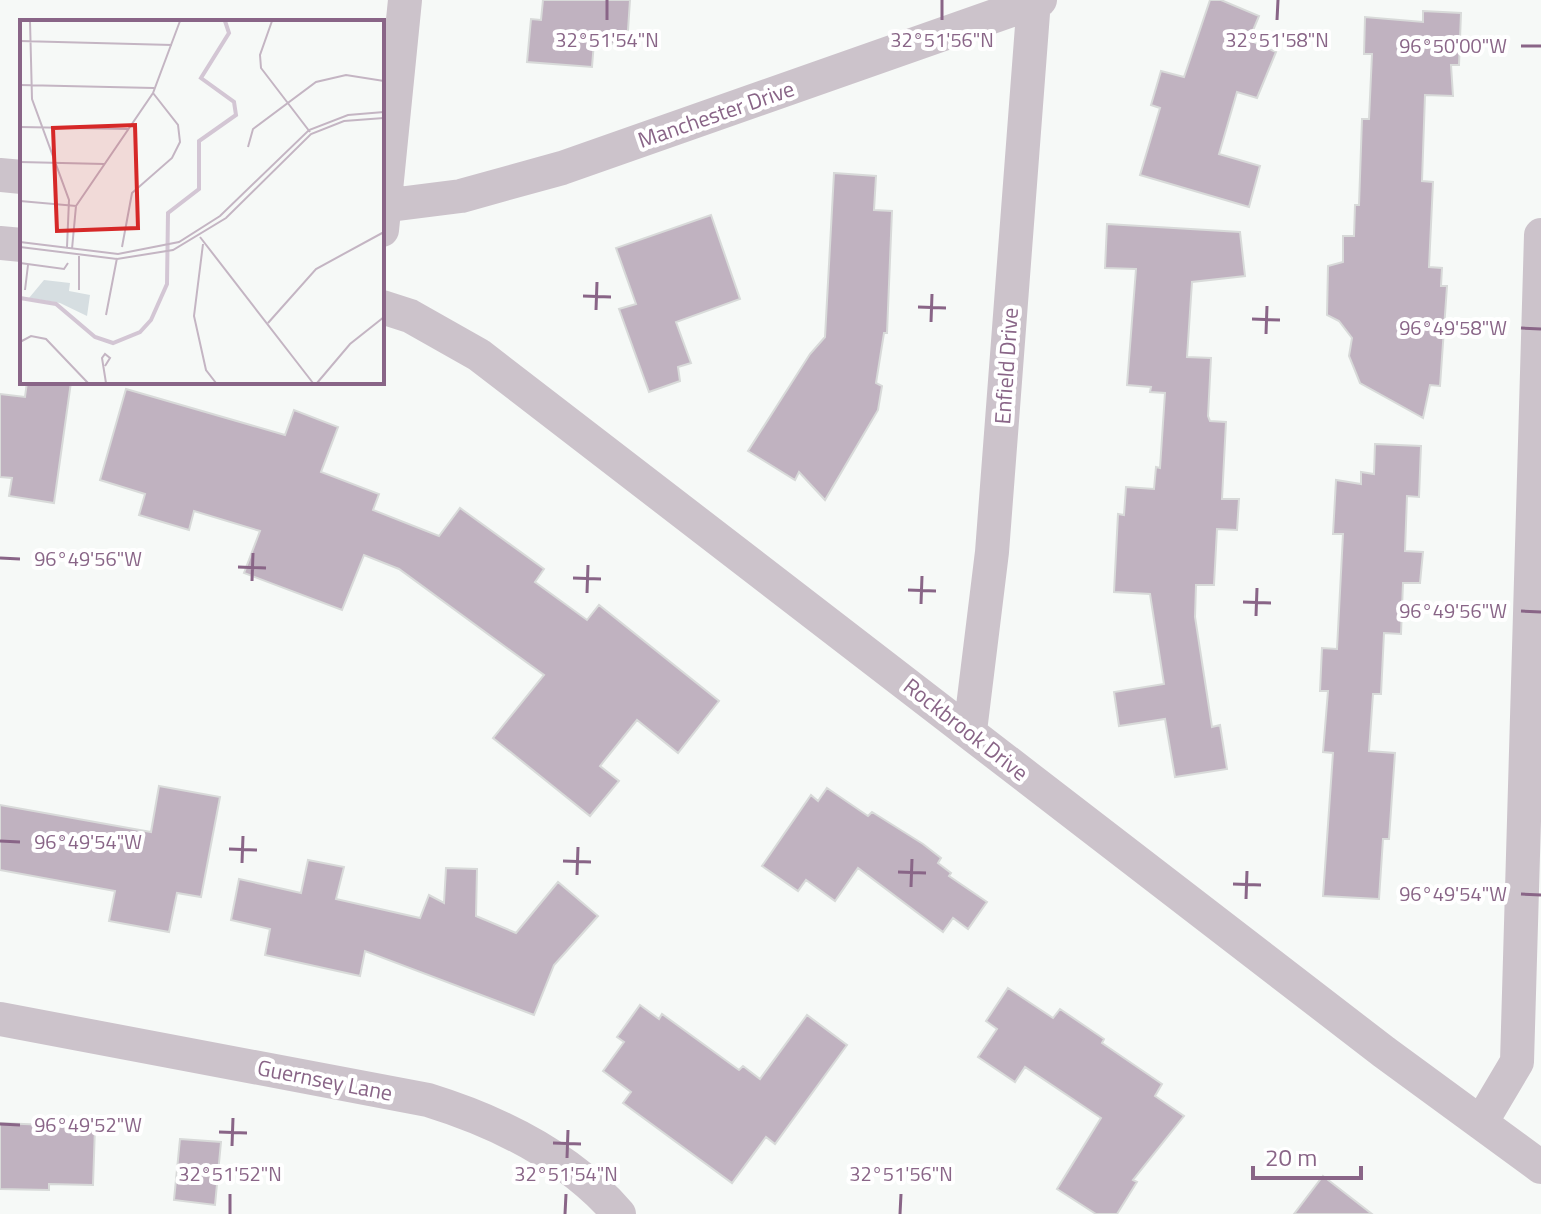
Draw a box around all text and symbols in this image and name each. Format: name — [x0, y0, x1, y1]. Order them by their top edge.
inset map — [20, 20, 384, 384]
text: 32°51'54"N — [555, 24, 659, 55]
text: 32°51'56"N — [890, 24, 994, 55]
text: 32°51'58"N — [1225, 24, 1329, 55]
text: 96°50'00"W — [1399, 30, 1507, 61]
street label: Manchester Drive — [633, 71, 799, 157]
street label: Enfield Drive — [985, 307, 1027, 425]
text: 96°49'58"W — [1399, 312, 1507, 343]
text: 96°49'56"W — [34, 543, 142, 574]
text: 96°49'56"W — [1399, 595, 1507, 626]
street label: Rockbrook Drive — [896, 669, 1036, 789]
text: 96°49'54"W — [34, 826, 142, 857]
text: 96°49'54"W — [1399, 878, 1507, 909]
street label: Guernsey Lane — [255, 1050, 395, 1110]
text: 96°49'52"W — [34, 1109, 142, 1140]
scale bar — [1253, 1130, 1361, 1180]
text: 20 m — [1265, 1139, 1317, 1175]
text: 32°51'52"N — [178, 1158, 282, 1189]
text: 32°51'54"N — [514, 1158, 618, 1189]
text: 32°51'56"N — [849, 1158, 953, 1189]

